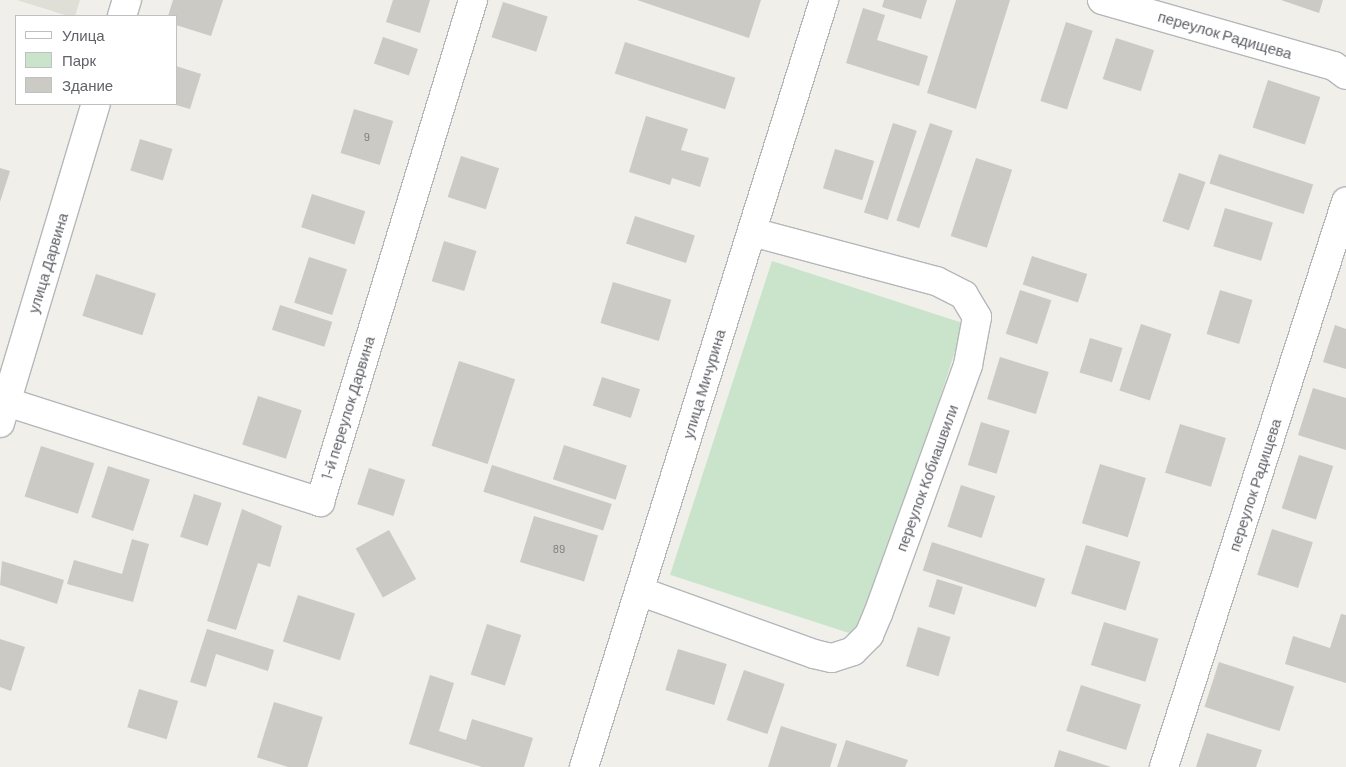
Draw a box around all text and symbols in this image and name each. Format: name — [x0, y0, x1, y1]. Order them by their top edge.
street label: переулок Радищева — [1156, 7, 1294, 63]
legend — [15, 15, 178, 105]
text: Улица — [62, 26, 105, 44]
text: Парк — [62, 51, 96, 69]
text: Здание — [62, 76, 113, 94]
house number: 9 — [364, 130, 370, 144]
street label: улица Дарвина — [24, 211, 72, 315]
street label: улица Мичурина — [679, 327, 729, 441]
street label: 1-й переулок Дарвина — [318, 334, 378, 482]
street label: переулок Кобиашвили — [892, 402, 962, 554]
street label: переулок Радищева — [1225, 416, 1285, 554]
house number: 89 — [553, 542, 565, 556]

